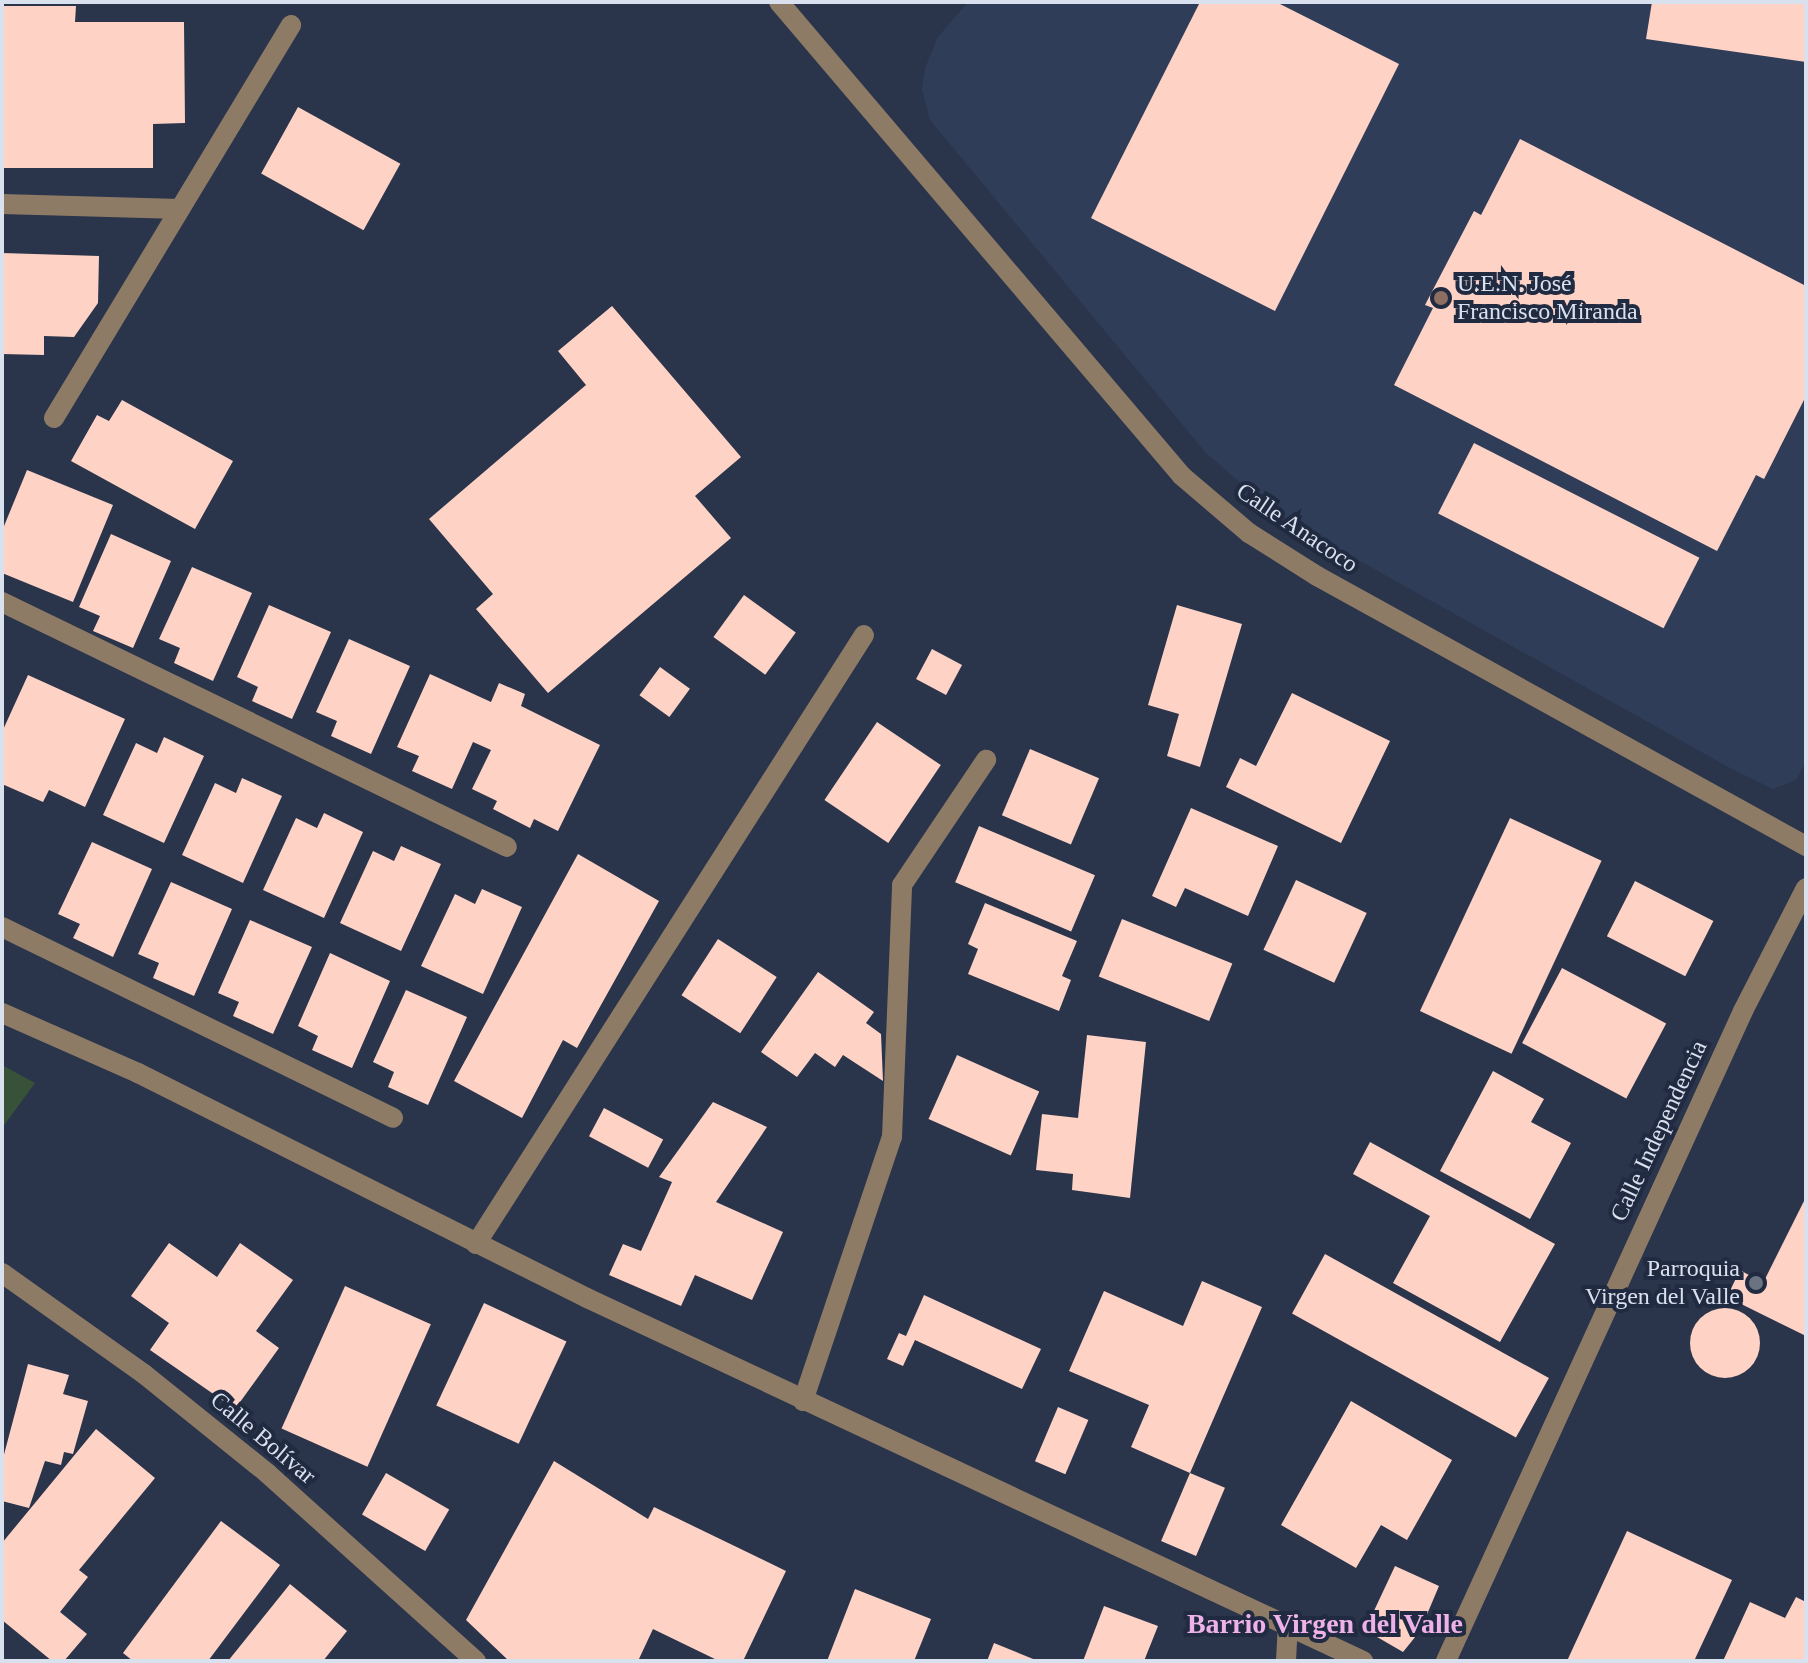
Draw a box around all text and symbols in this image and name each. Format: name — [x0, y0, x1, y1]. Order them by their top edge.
place label: U.E.N. José Francisco Miranda — [1457, 270, 1638, 326]
marker: U.E.N. José Francisco Miranda — [1432, 289, 1450, 307]
street label: Calle Anacoco — [1230, 476, 1364, 580]
street label: Calle Independencia — [1604, 1036, 1714, 1226]
place label: Parroquia Virgen del Valle — [1585, 1255, 1740, 1311]
marker: Parroquia Virgen del Valle — [1747, 1274, 1765, 1292]
street label: Calle Bolívar — [204, 1386, 322, 1490]
district label: Barrio Virgen del Valle — [1186, 1607, 1464, 1641]

